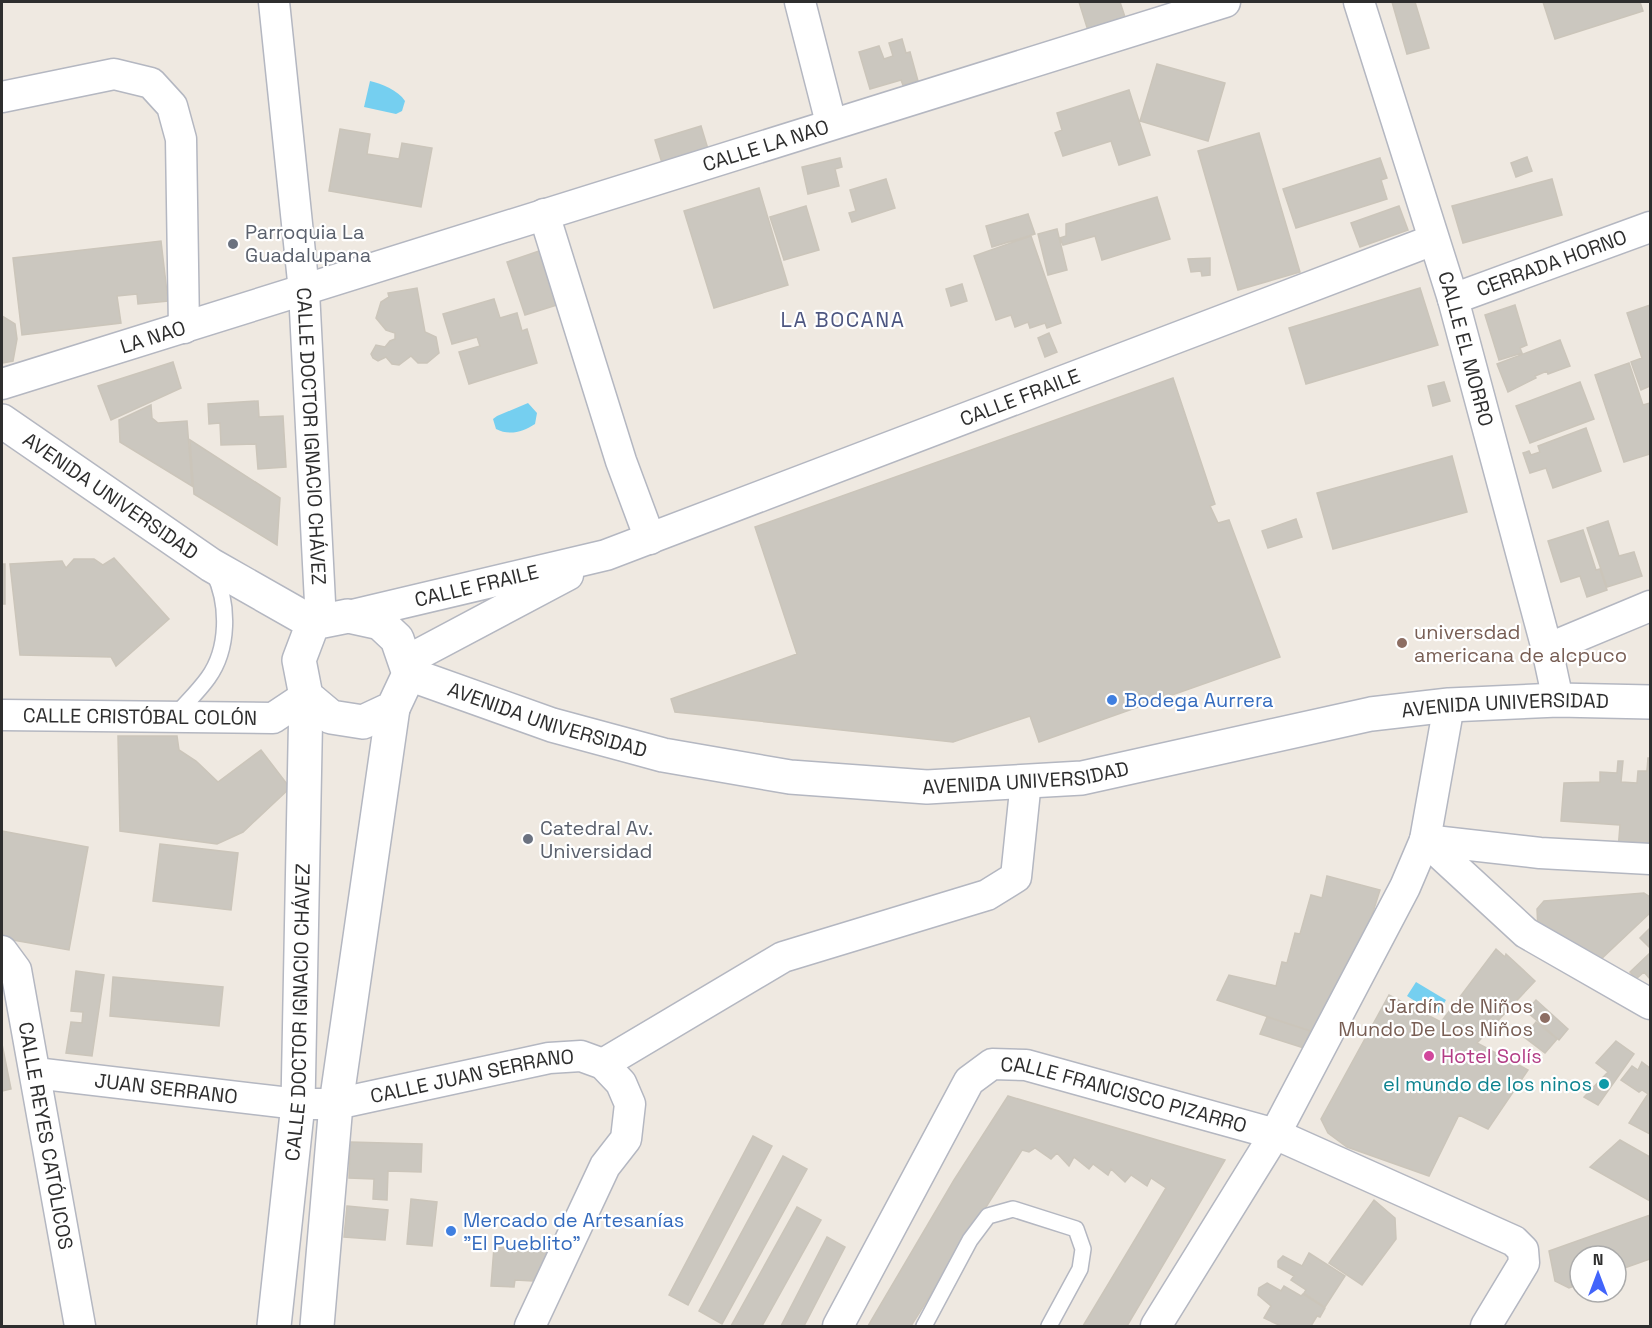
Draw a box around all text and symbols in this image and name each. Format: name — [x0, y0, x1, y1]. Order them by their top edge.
street label: CALLE LA NAO — [699, 114, 832, 177]
place label: Parroquia La Guadalupana — [245, 219, 371, 268]
street label: CERRADA HORNO — [1473, 224, 1630, 302]
marker: Parroquia La Guadalupana — [226, 237, 240, 251]
street label: CALLE EL MORRO — [1432, 268, 1500, 429]
street label: CALLE DOCTOR IGNACIO CHÁVEZ — [291, 287, 332, 586]
district label: LA BOCANA — [781, 306, 906, 333]
street label: LA NAO — [117, 314, 189, 359]
street label: CALLE FRAILE — [956, 363, 1084, 432]
street label: AVENIDA UNIVERSIDAD — [18, 426, 204, 566]
street label: CALLE FRAILE — [412, 558, 541, 613]
place label: universdad americana de alcpuco — [1414, 619, 1627, 668]
marker: universdad americana de alcpuco — [1395, 636, 1409, 650]
street label: AVENIDA UNIVERSIDAD — [444, 676, 650, 763]
place label: Bodega Aurrera — [1124, 687, 1274, 713]
street label: AVENIDA UNIVERSIDAD — [1400, 687, 1609, 723]
marker: Bodega Aurrera — [1105, 693, 1119, 707]
street label: CALLE CRISTÓBAL COLÓN — [23, 702, 257, 731]
street label: AVENIDA UNIVERSIDAD — [921, 755, 1131, 800]
place label: Catedral Av. Universidad — [540, 815, 653, 864]
marker: Catedral Av. Universidad — [521, 832, 535, 846]
street label: CALLE DOCTOR IGNACIO CHÁVEZ — [279, 863, 316, 1162]
place label: Jardín de Niños Mundo De Los Niños — [1338, 993, 1533, 1042]
marker: Jardín de Niños Mundo De Los Niños — [1538, 1011, 1552, 1025]
street label: CALLE REYES CATÓLICOS — [13, 1020, 79, 1252]
street label: CALLE JUAN SERRANO — [368, 1043, 575, 1109]
place label: Hotel Solís — [1441, 1043, 1542, 1069]
marker: Hotel Solís — [1422, 1049, 1436, 1063]
street label: CALLE FRANCISCO PIZARRO — [1000, 1051, 1250, 1139]
street label: JUAN SERRANO — [93, 1067, 239, 1110]
place label: el mundo de los ninos — [1383, 1071, 1592, 1097]
marker: el mundo de los ninos — [1597, 1077, 1611, 1091]
place label: Mercado de Artesanías "El Pueblito" — [463, 1207, 684, 1256]
marker: Mercado de Artesanías "El Pueblito" — [444, 1224, 458, 1238]
north arrow — [1568, 1244, 1628, 1304]
text: N — [1593, 1249, 1603, 1270]

